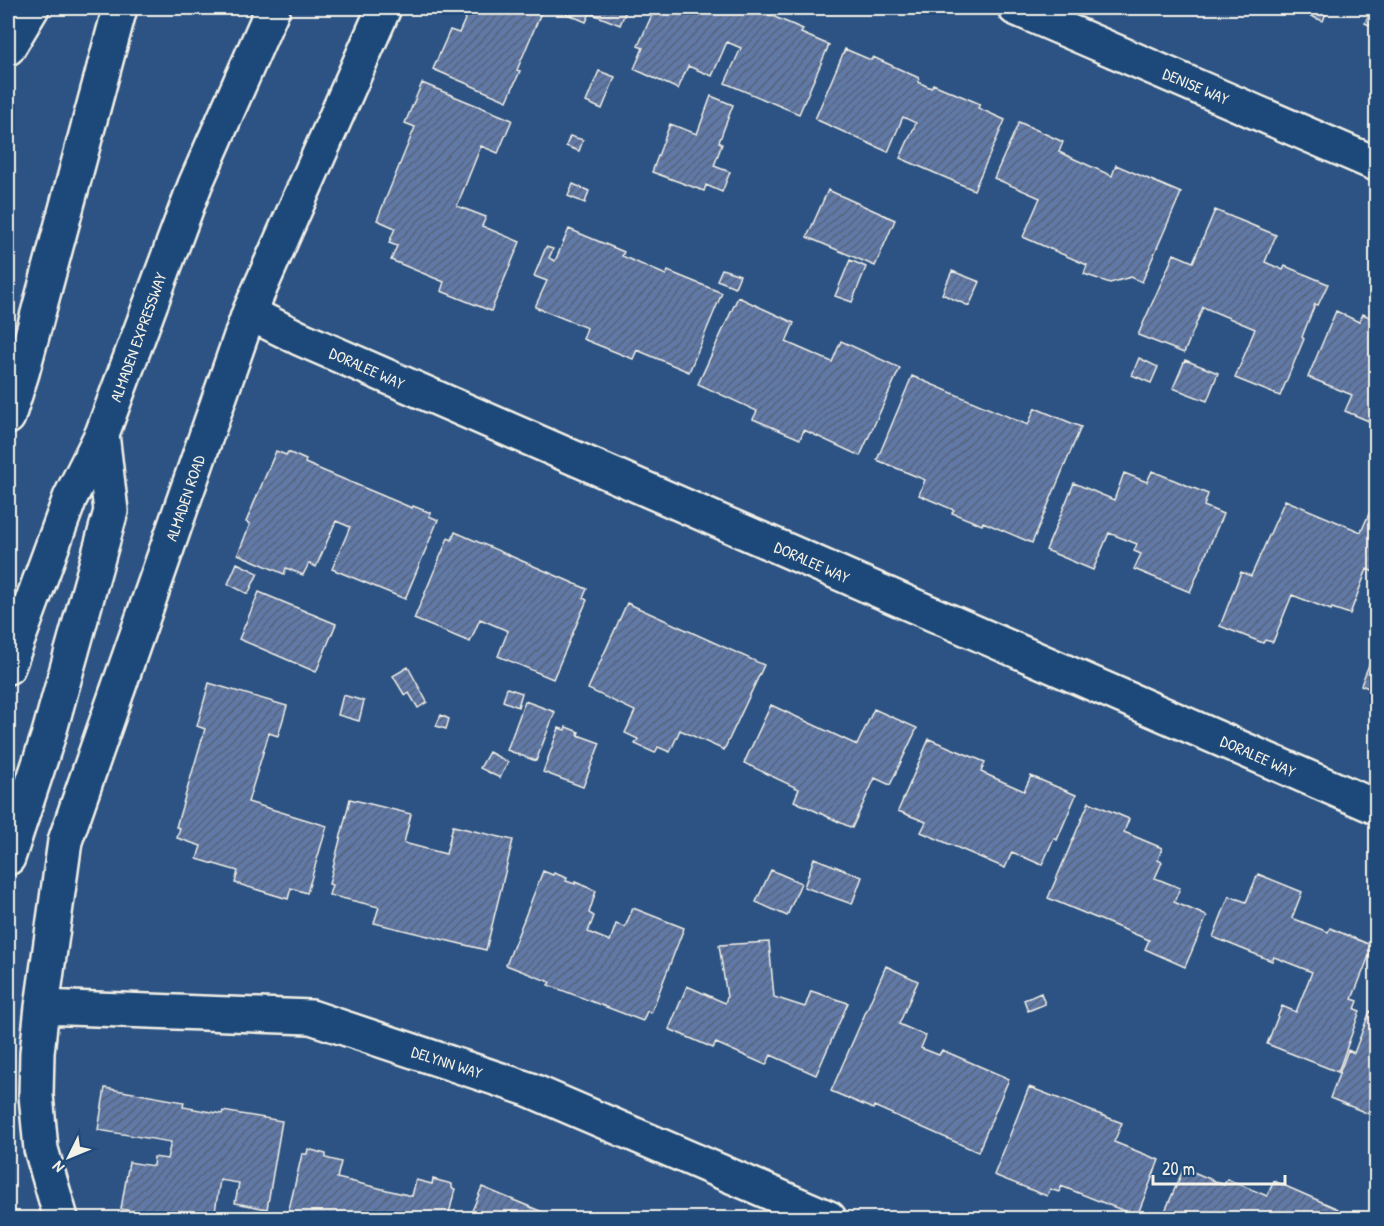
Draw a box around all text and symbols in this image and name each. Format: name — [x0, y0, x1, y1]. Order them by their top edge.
street label: DENISE WAY — [1160, 62, 1232, 110]
street label: ALMADEN EXPRESSWAY — [104, 269, 172, 405]
street label: DORALEE WAY — [326, 342, 408, 394]
street label: ALMADEN ROAD — [160, 452, 210, 544]
street label: DORALEE WAY — [771, 536, 853, 588]
street label: DORALEE WAY — [1217, 730, 1299, 782]
street label: DELYNN WAY — [409, 1040, 485, 1084]
north arrow — [39, 1127, 99, 1187]
scale bar — [1153, 1148, 1285, 1186]
text: N — [47, 1156, 69, 1178]
text: 20 m — [1162, 1156, 1195, 1181]

